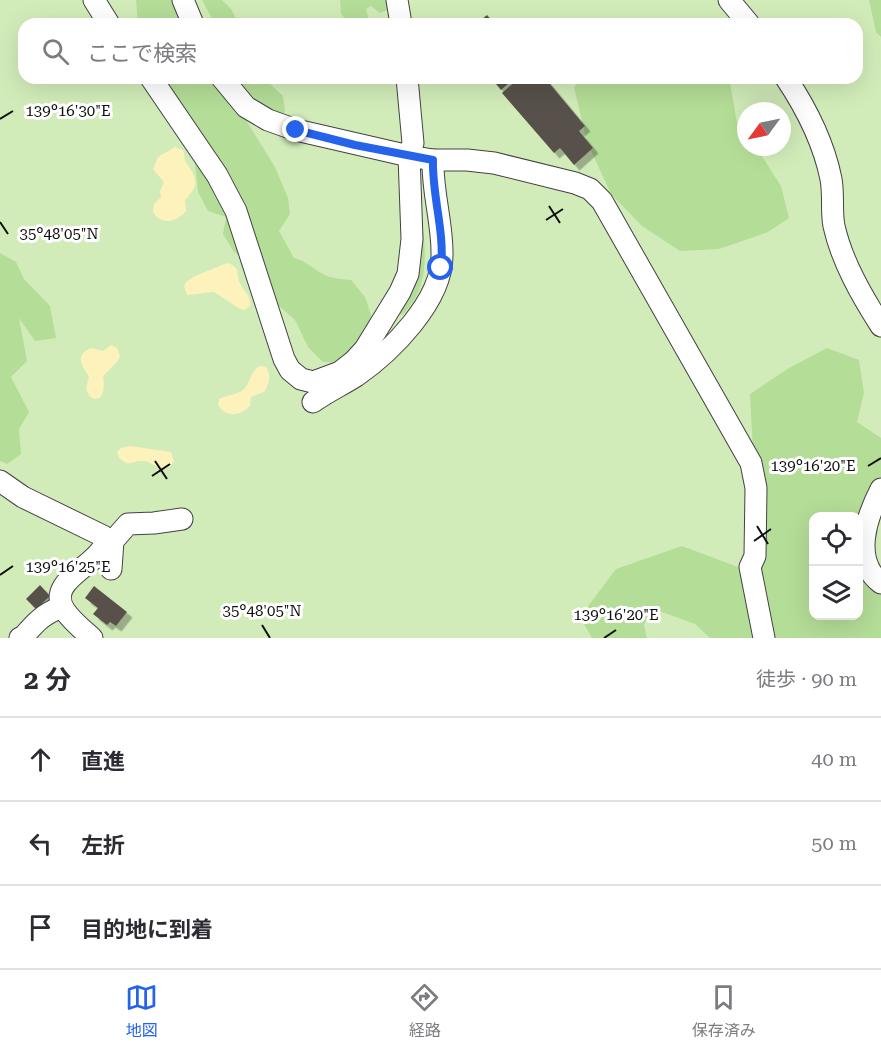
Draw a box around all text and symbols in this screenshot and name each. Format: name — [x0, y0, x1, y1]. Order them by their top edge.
search box — [18, 18, 863, 84]
icon: search — [39, 35, 72, 68]
text: ここで検索 — [87, 41, 197, 66]
text: 139°16'30"E — [25, 102, 111, 120]
north arrow — [737, 102, 791, 156]
route end — [282, 116, 308, 142]
text: 35°48'05"N — [19, 225, 99, 243]
route start — [427, 254, 453, 280]
text: 139°16'20"E — [770, 457, 856, 475]
map controls — [809, 512, 863, 620]
button: locate — [809, 512, 863, 566]
text: 139°16'25"E — [25, 558, 111, 576]
button: layers — [809, 566, 863, 620]
text: 35°48'05"N — [222, 602, 302, 620]
text: 139°16'20"E — [573, 606, 659, 624]
text: 2 分 — [24, 665, 71, 695]
text: 徒歩 · 90 m — [756, 667, 857, 691]
icon: ahead — [24, 743, 57, 776]
text: 40 m — [811, 747, 857, 771]
text: 直進 — [81, 749, 125, 774]
icon: left — [24, 827, 57, 860]
text: 50 m — [811, 831, 857, 855]
text: 左折 — [81, 833, 125, 858]
icon: arrive — [24, 911, 57, 944]
text: 目的地に到着 — [81, 917, 213, 942]
tab: 地図 — [125, 981, 158, 1041]
tab: 経路 — [408, 981, 441, 1041]
tab: 保存済み — [692, 981, 756, 1041]

